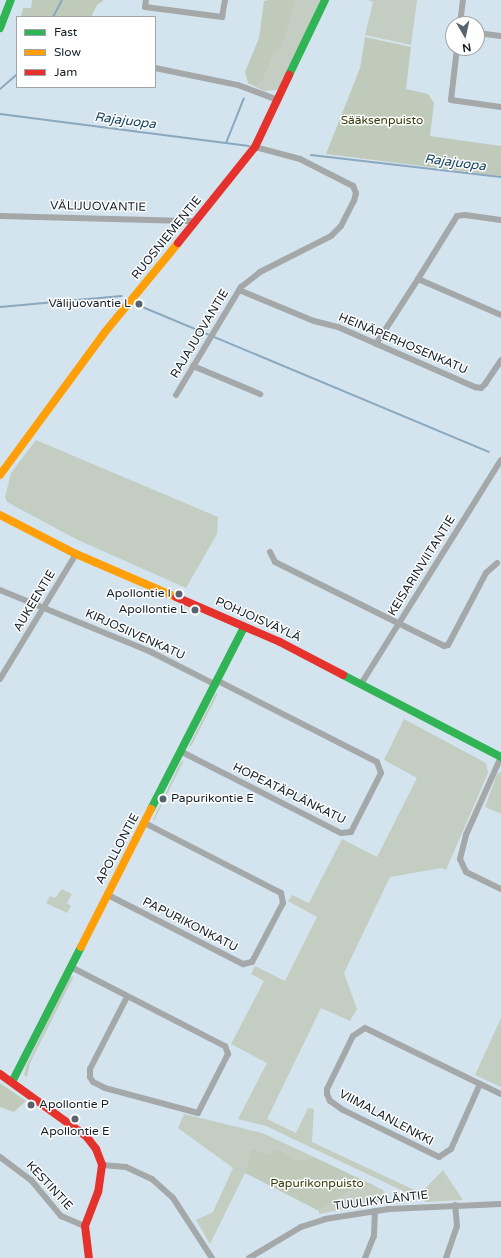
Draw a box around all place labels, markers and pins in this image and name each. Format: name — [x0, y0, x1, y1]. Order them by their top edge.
place label: Välijuovantie L — [48, 297, 131, 311]
marker: Välijuovantie L — [134, 299, 144, 309]
place label: Apollontie I — [106, 587, 171, 601]
marker: Apollontie I — [174, 589, 184, 599]
place label: Apollontie L — [118, 603, 187, 617]
marker: Apollontie L — [190, 605, 200, 615]
place label: Papurikontie E — [171, 792, 254, 806]
marker: Papurikontie E — [158, 794, 168, 804]
place label: Apollontie P — [39, 1098, 109, 1112]
marker: Apollontie P — [26, 1100, 36, 1110]
marker: Apollontie E — [70, 1114, 80, 1124]
place label: Apollontie E — [40, 1125, 110, 1139]

